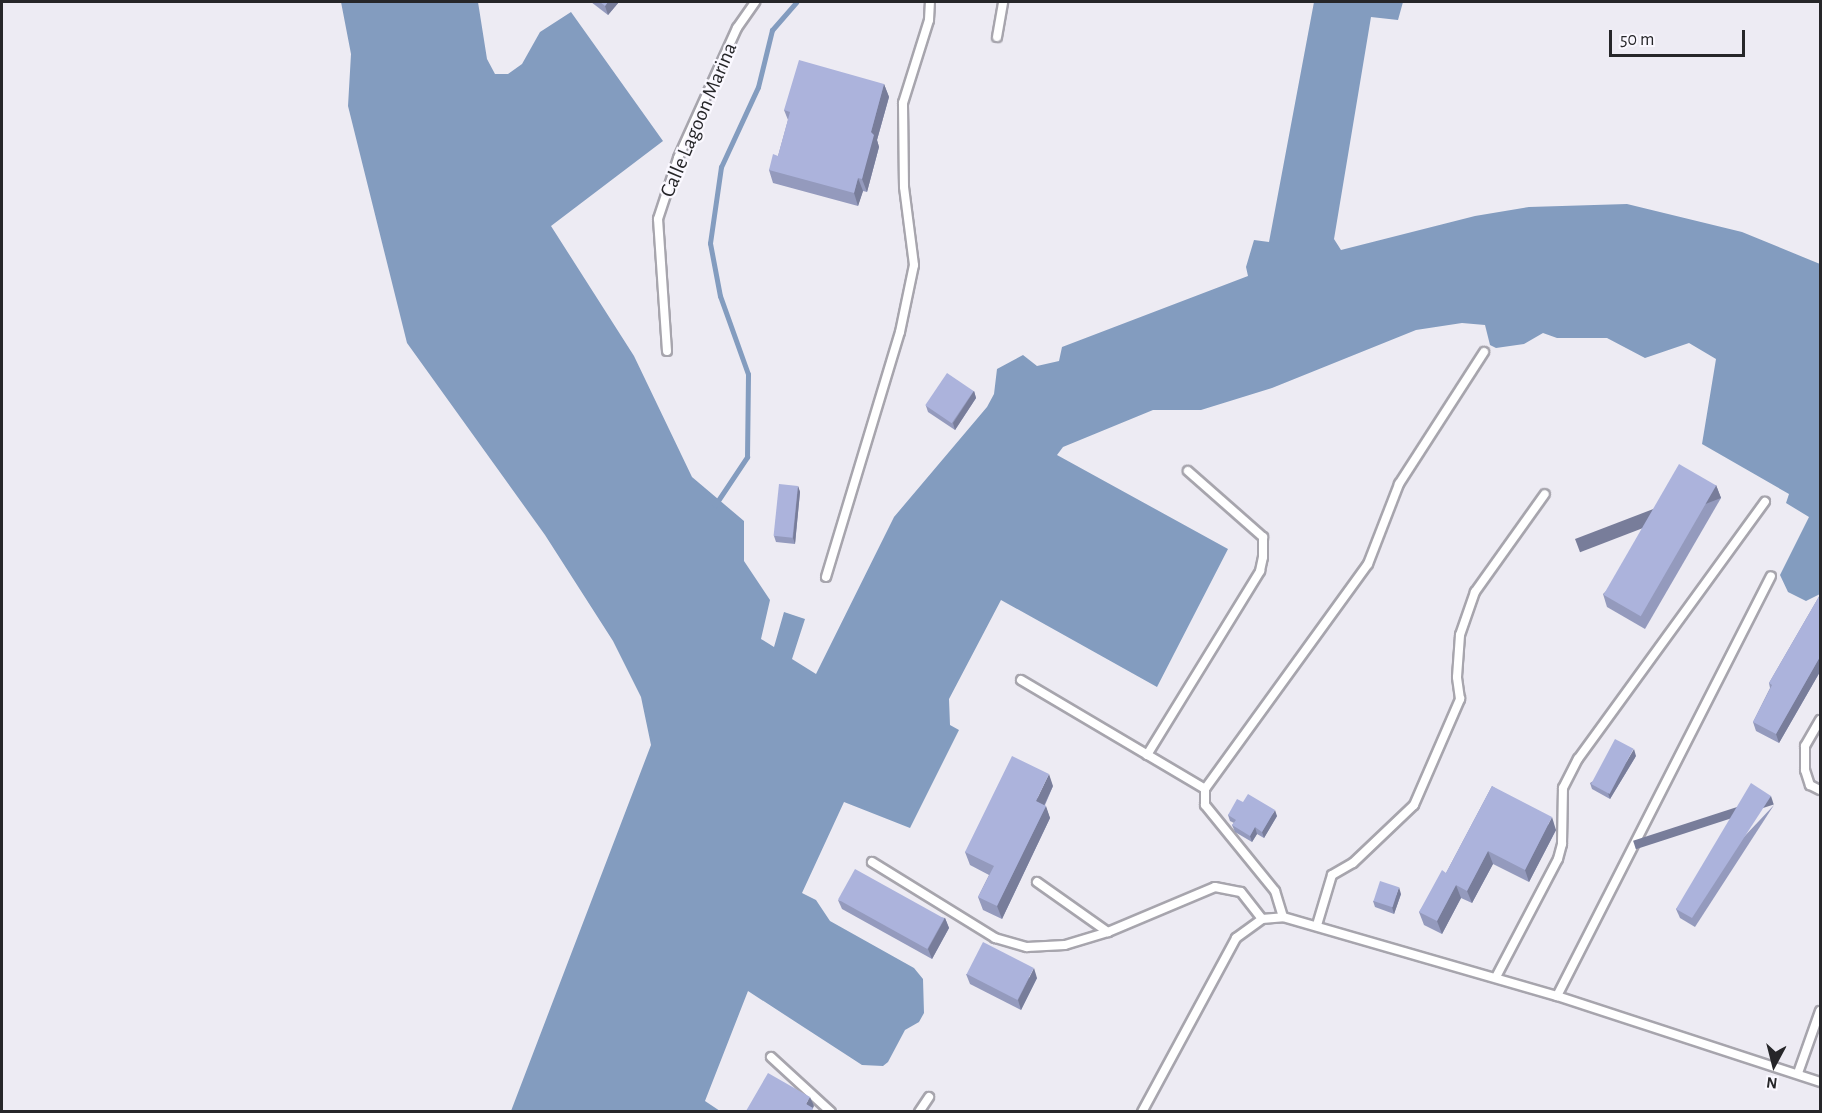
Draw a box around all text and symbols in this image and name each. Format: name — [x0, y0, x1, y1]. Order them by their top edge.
scale bar — [1612, 18, 1748, 56]
text: 50 m — [1620, 31, 1654, 49]
street label: Calle Lagoon Marina — [655, 39, 743, 201]
north arrow — [1744, 1035, 1804, 1095]
text: N — [1765, 1074, 1778, 1091]

